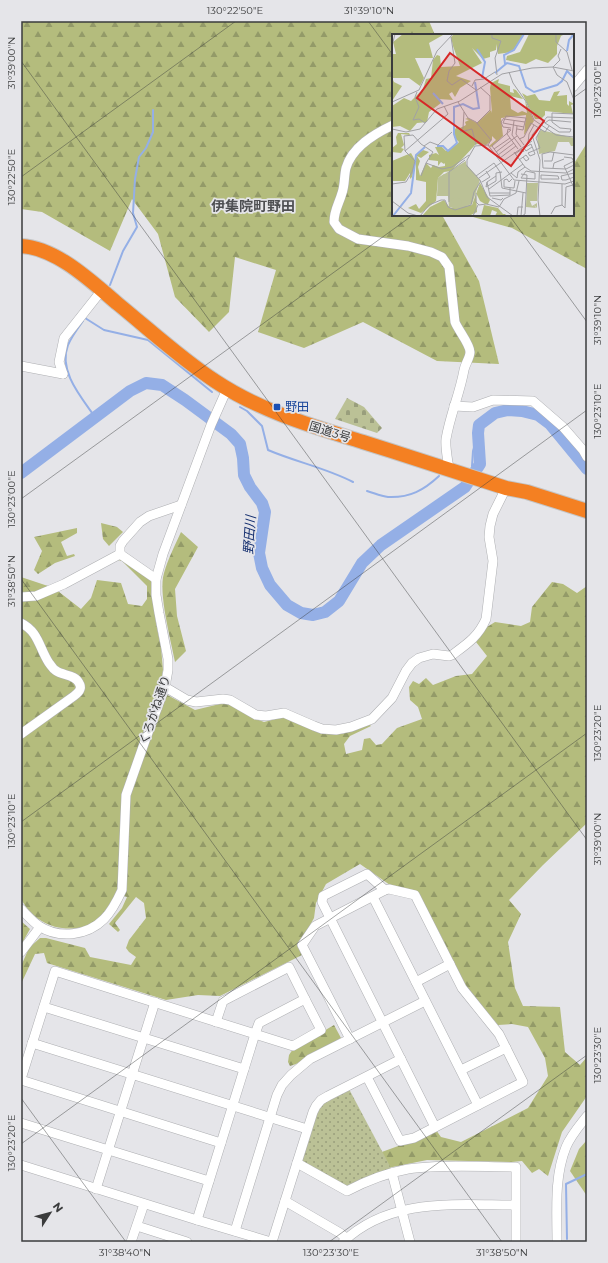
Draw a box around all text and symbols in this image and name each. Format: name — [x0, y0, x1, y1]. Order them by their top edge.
text: 130°22'50"E — [207, 4, 264, 17]
text: 31°39'10"N — [344, 4, 394, 17]
inset map — [392, 34, 574, 216]
text: 31°39'00"N — [5, 37, 18, 89]
text: 130°23'00"E — [591, 60, 604, 118]
text: 130°22'50"E — [5, 148, 18, 205]
district label: 伊集院町野田 — [211, 197, 295, 215]
text: 31°39'10"N — [591, 295, 604, 345]
text: 130°23'10"E — [591, 383, 604, 438]
place label: 野田 — [285, 399, 309, 414]
marker: 野田 — [272, 402, 282, 412]
street label: 国道3号 — [307, 418, 353, 445]
text: 130°23'00"E — [5, 470, 18, 528]
water label: 野田川 — [240, 513, 258, 555]
text: 31°38'50"N — [5, 555, 18, 607]
street label: くろがね通り — [136, 673, 173, 746]
text: 130°23'20"E — [591, 704, 604, 761]
text: 130°23'10"E — [5, 793, 18, 848]
text: 31°39'00"N — [591, 813, 604, 865]
text: 130°23'30"E — [591, 1026, 604, 1083]
text: 130°23'20"E — [5, 1114, 18, 1171]
north arrow — [30, 1193, 70, 1233]
text: N — [50, 1199, 66, 1215]
text: 31°38'40"N — [99, 1246, 151, 1259]
text: 130°23'30"E — [303, 1246, 360, 1259]
text: 31°38'50"N — [476, 1246, 528, 1259]

